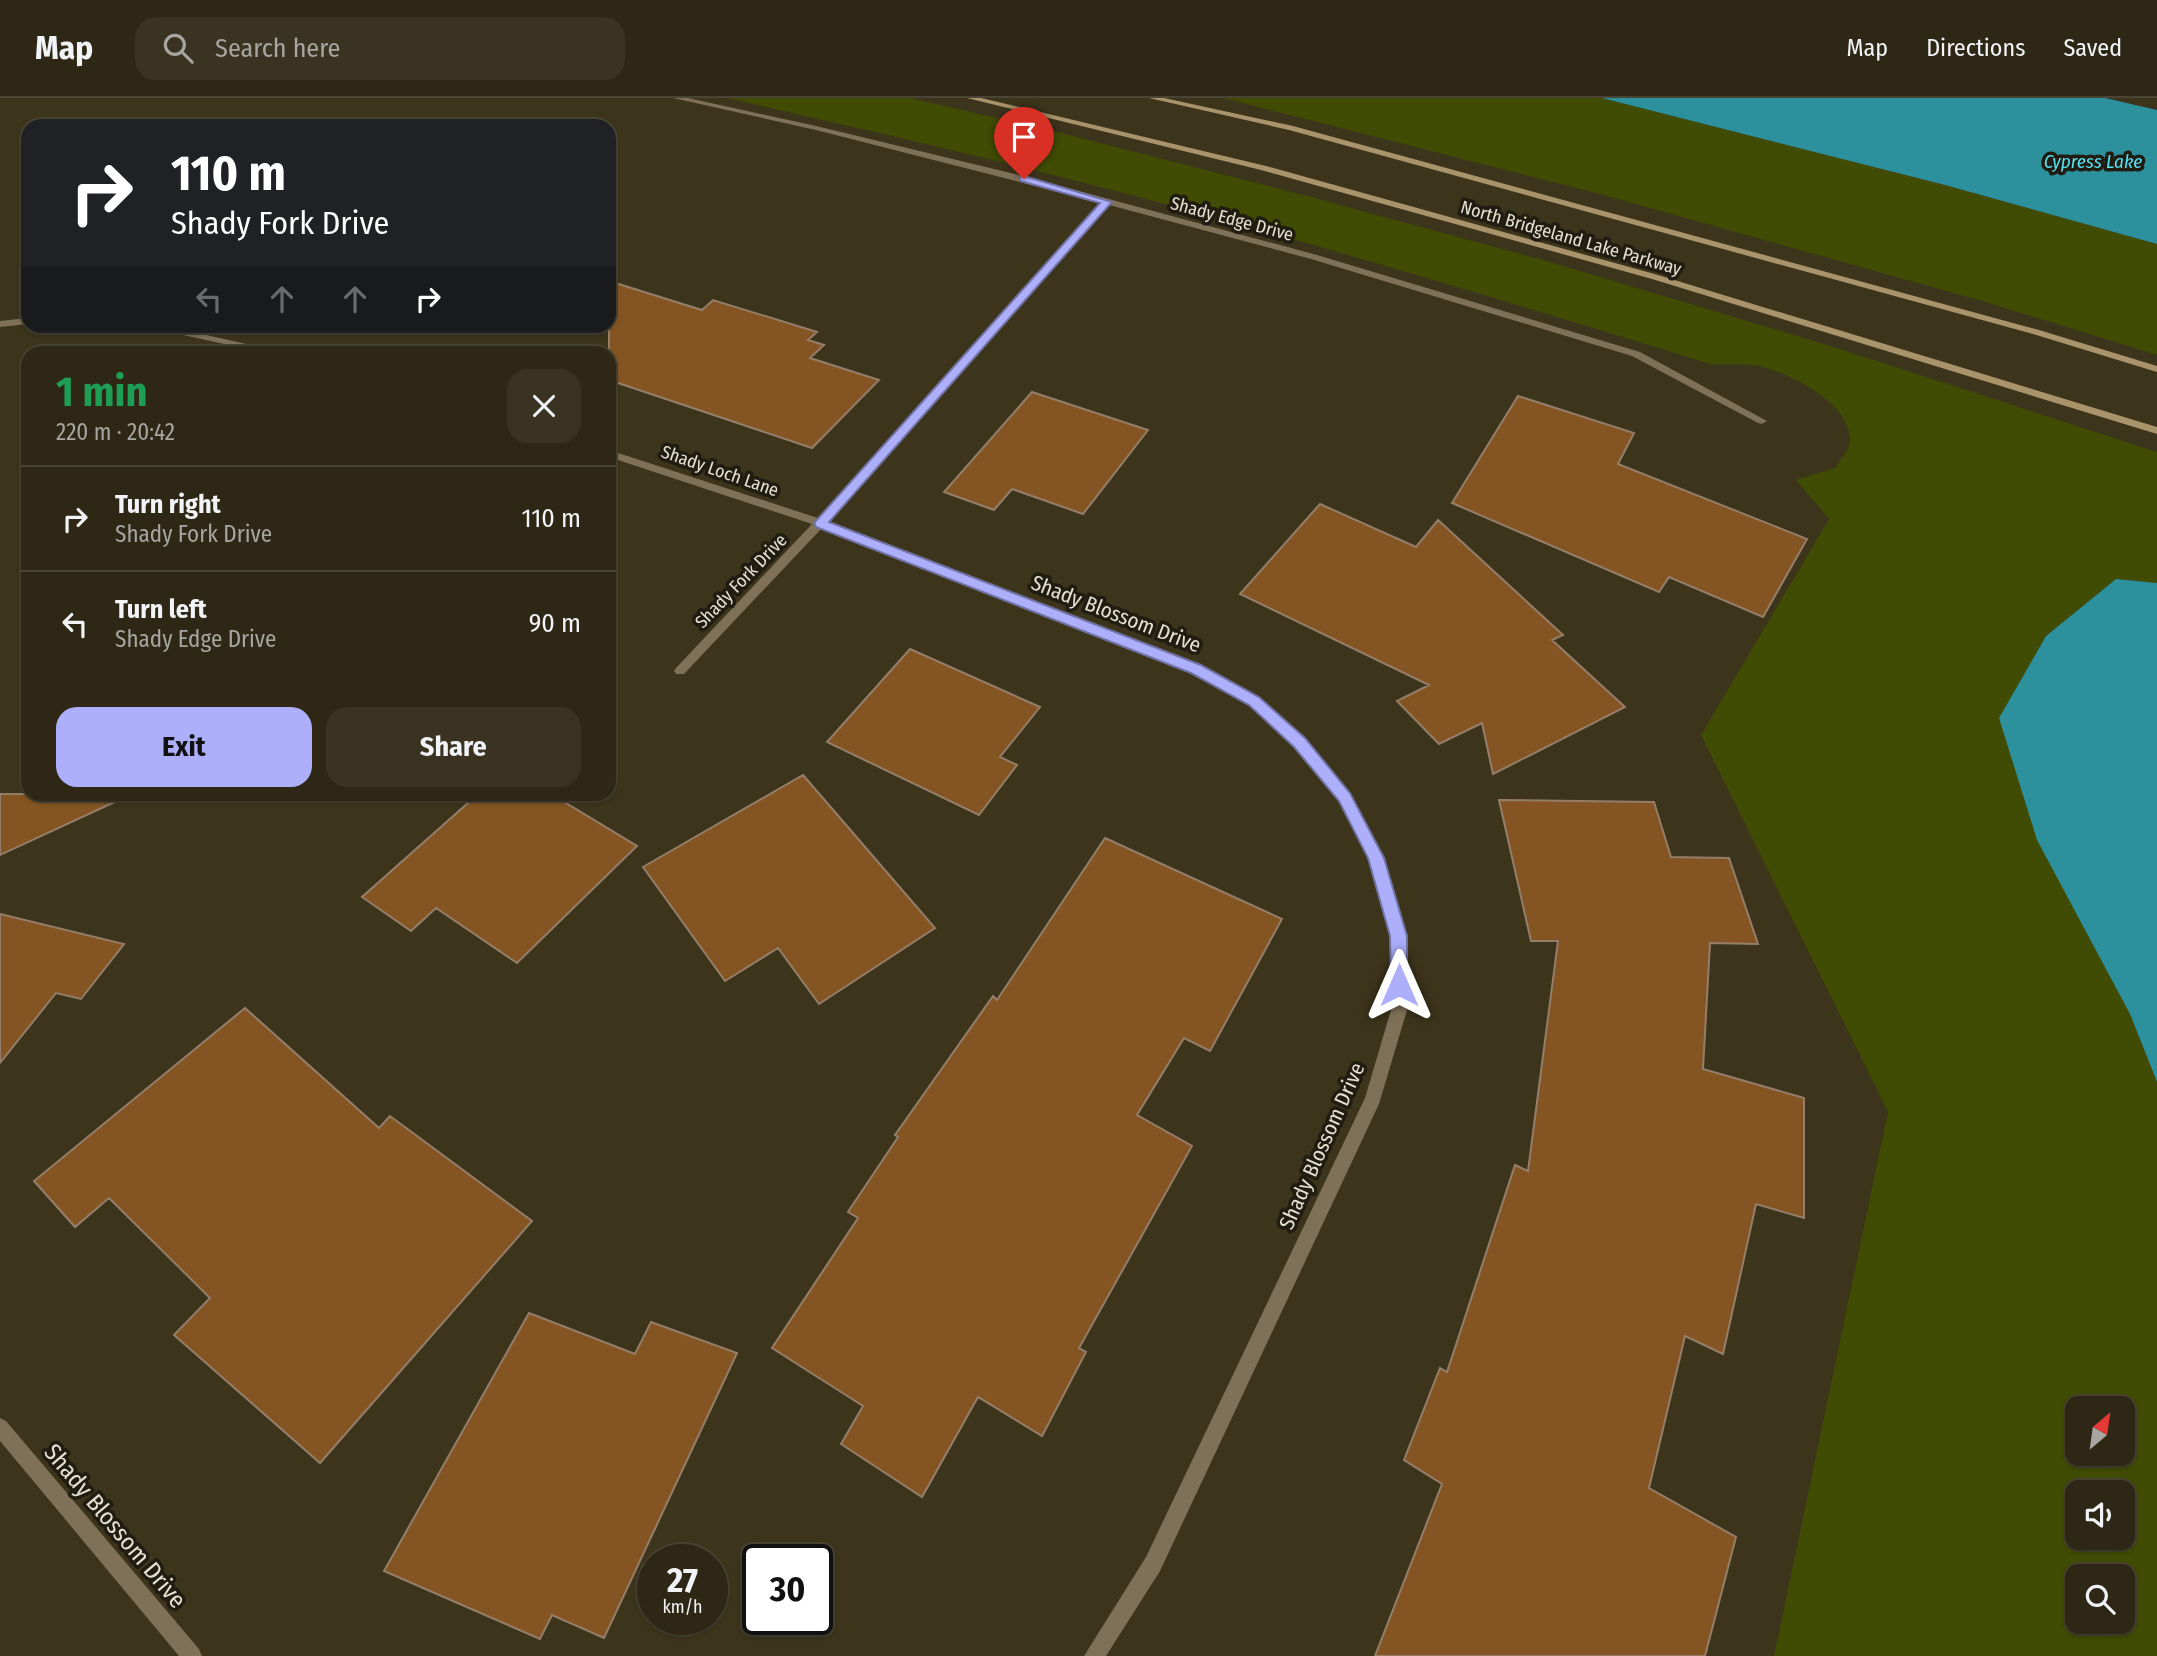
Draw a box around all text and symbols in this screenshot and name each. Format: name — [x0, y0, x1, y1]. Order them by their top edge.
search box — [135, 17, 625, 80]
text: Map — [35, 28, 93, 68]
icon: search — [159, 29, 197, 67]
text: Search here — [215, 33, 340, 64]
text: Map — [1847, 34, 1888, 62]
text: Directions — [1926, 34, 2025, 62]
text: Saved — [2063, 34, 2122, 62]
pin — [994, 107, 1054, 179]
icon: arrive — [1005, 118, 1043, 156]
text: 110 m — [171, 144, 286, 203]
icon: right — [56, 147, 147, 238]
water label: Cypress Lake — [2044, 150, 2142, 173]
street label: Shady Edge Drive — [1168, 192, 1296, 246]
street label: North Bridgeland Lake Parkway — [1458, 196, 1684, 280]
text: Shady Fork Drive — [171, 204, 389, 242]
icon: left — [190, 280, 228, 318]
icon: ahead — [263, 280, 301, 318]
icon: ahead — [336, 280, 374, 318]
icon: right — [409, 280, 447, 318]
text: 1 min — [56, 367, 147, 417]
button: close — [507, 369, 581, 443]
text: 220 m · 20:42 — [56, 418, 175, 446]
street label: Shady Loch Lane — [658, 441, 782, 501]
text: Turn right — [115, 489, 221, 520]
icon: right — [56, 500, 94, 538]
text: 110 m — [521, 503, 581, 534]
text: Shady Fork Drive — [115, 520, 272, 548]
street label: Shady Fork Drive — [690, 529, 792, 633]
street label: Shady Blossom Drive — [1027, 570, 1205, 658]
text: Turn left — [115, 594, 207, 625]
icon: left — [56, 605, 94, 643]
text: 90 m — [529, 608, 581, 639]
text: Shady Edge Drive — [115, 625, 276, 653]
button: Exit — [56, 707, 312, 787]
button: Share — [326, 707, 581, 787]
position arrow — [1362, 948, 1436, 1022]
street label: Shady Blossom Drive — [1274, 1059, 1370, 1233]
north arrow — [2065, 1396, 2135, 1466]
map controls — [2065, 1396, 2135, 1634]
street label: Shady Blossom Drive — [38, 1438, 192, 1614]
button: sound — [2065, 1480, 2135, 1550]
speed limit sign: 30 — [742, 1544, 833, 1635]
text: 27 — [667, 1559, 698, 1601]
button: search — [2065, 1564, 2135, 1634]
text: km/h — [662, 1596, 703, 1618]

